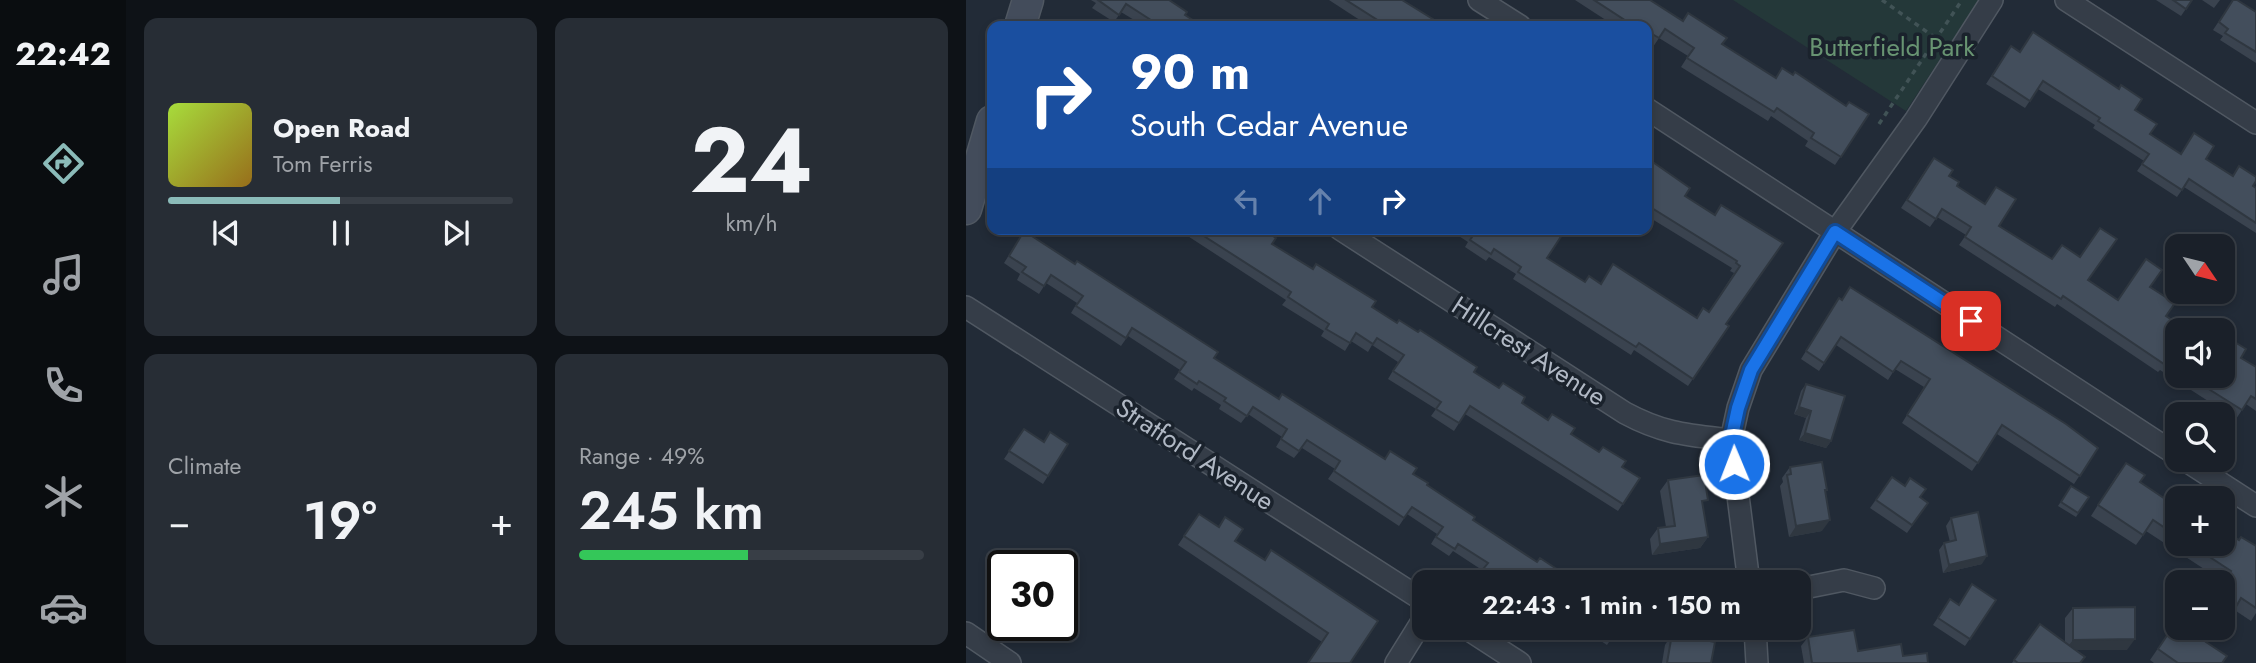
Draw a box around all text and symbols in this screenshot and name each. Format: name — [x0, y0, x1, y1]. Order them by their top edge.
park label: Butterfield Park — [1809, 28, 1975, 66]
text: 22:42 — [15, 31, 111, 77]
text: 90 m — [1130, 37, 1250, 107]
icon: right — [1015, 49, 1106, 140]
text: 24 — [690, 95, 813, 226]
text: South Cedar Avenue — [1130, 102, 1408, 148]
text: Open Road — [273, 109, 410, 147]
icon: directions — [39, 139, 88, 188]
text: Tom Ferris — [273, 147, 372, 181]
icon: left — [1228, 182, 1266, 220]
icon: ahead — [1301, 182, 1339, 220]
icon: right — [1374, 182, 1412, 220]
text: km/h — [726, 206, 777, 240]
icon: previous — [207, 214, 245, 252]
icon: pause — [322, 214, 360, 252]
icon: next — [437, 214, 475, 252]
north arrow — [2165, 234, 2235, 304]
map controls — [2165, 234, 2235, 640]
icon: music — [39, 250, 88, 299]
street label: Hillcrest Avenue — [1444, 287, 1614, 415]
pin — [1941, 291, 2001, 351]
icon: arrive — [1952, 302, 1990, 340]
button: sound — [2165, 318, 2235, 388]
icon: phone — [39, 361, 88, 410]
street label: Stratford Avenue — [1108, 388, 1282, 520]
button: search — [2165, 402, 2235, 472]
position arrow — [1697, 427, 1771, 501]
text: Range · 49% — [579, 439, 705, 473]
text: Climate — [168, 449, 241, 483]
icon: climate — [39, 472, 88, 521]
text: 245 km — [579, 473, 764, 549]
text: 19° — [303, 483, 377, 559]
button: + — [2165, 486, 2235, 556]
text: − — [168, 494, 190, 549]
text: + — [490, 494, 513, 549]
speed limit sign: 30 — [987, 550, 1078, 641]
button: − — [2165, 570, 2235, 640]
icon: car — [39, 583, 88, 632]
text: 22:43 · 1 min · 150 m — [1482, 586, 1741, 624]

